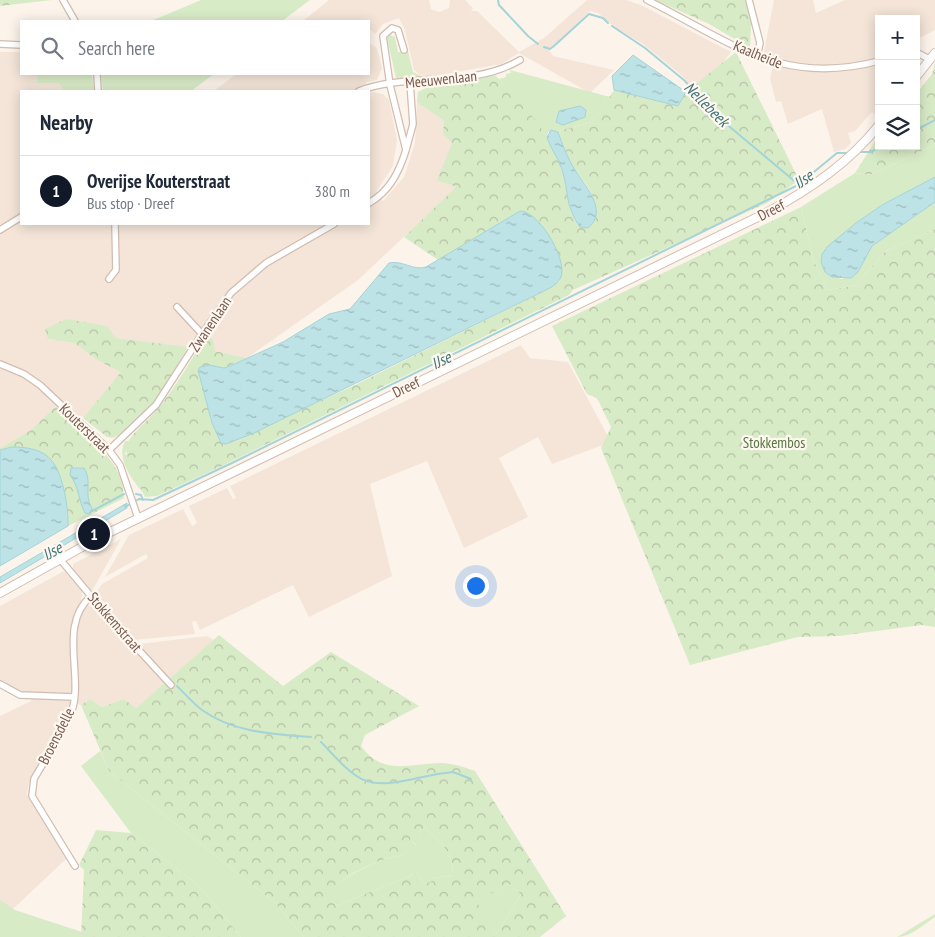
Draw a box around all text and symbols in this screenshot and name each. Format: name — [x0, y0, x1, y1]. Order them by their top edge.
map controls — [875, 15, 920, 150]
button: + — [875, 15, 920, 60]
search box — [20, 20, 370, 75]
icon: search — [38, 34, 66, 62]
text: Search here — [78, 36, 155, 60]
street label: Kaalheide — [731, 36, 785, 72]
button: − — [875, 60, 920, 105]
street label: Meeuwenlaan — [404, 66, 478, 92]
water label: Nellebeek — [680, 77, 735, 132]
button: layers — [875, 105, 920, 150]
text: Nearby — [40, 109, 93, 136]
water label: IJse — [789, 164, 818, 193]
text: Overijse Kouterstraat — [87, 169, 230, 193]
text: 1 — [52, 181, 60, 201]
text: 380 m — [315, 181, 350, 201]
text: Bus stop · Dreef — [87, 193, 174, 213]
street label: Dreef — [754, 195, 789, 225]
street label: Zwanenlaan — [185, 293, 235, 355]
water label: IJse — [428, 346, 455, 373]
street label: Dreef — [389, 372, 424, 402]
street label: Kouterstraat — [56, 399, 114, 457]
park label: Stokkembos — [743, 433, 805, 452]
pin: 1 — [78, 515, 110, 553]
water label: IJse — [39, 537, 67, 565]
your location — [463, 573, 489, 599]
street label: Stokkemstraat — [84, 588, 146, 656]
street label: Broensdelle — [34, 704, 78, 768]

